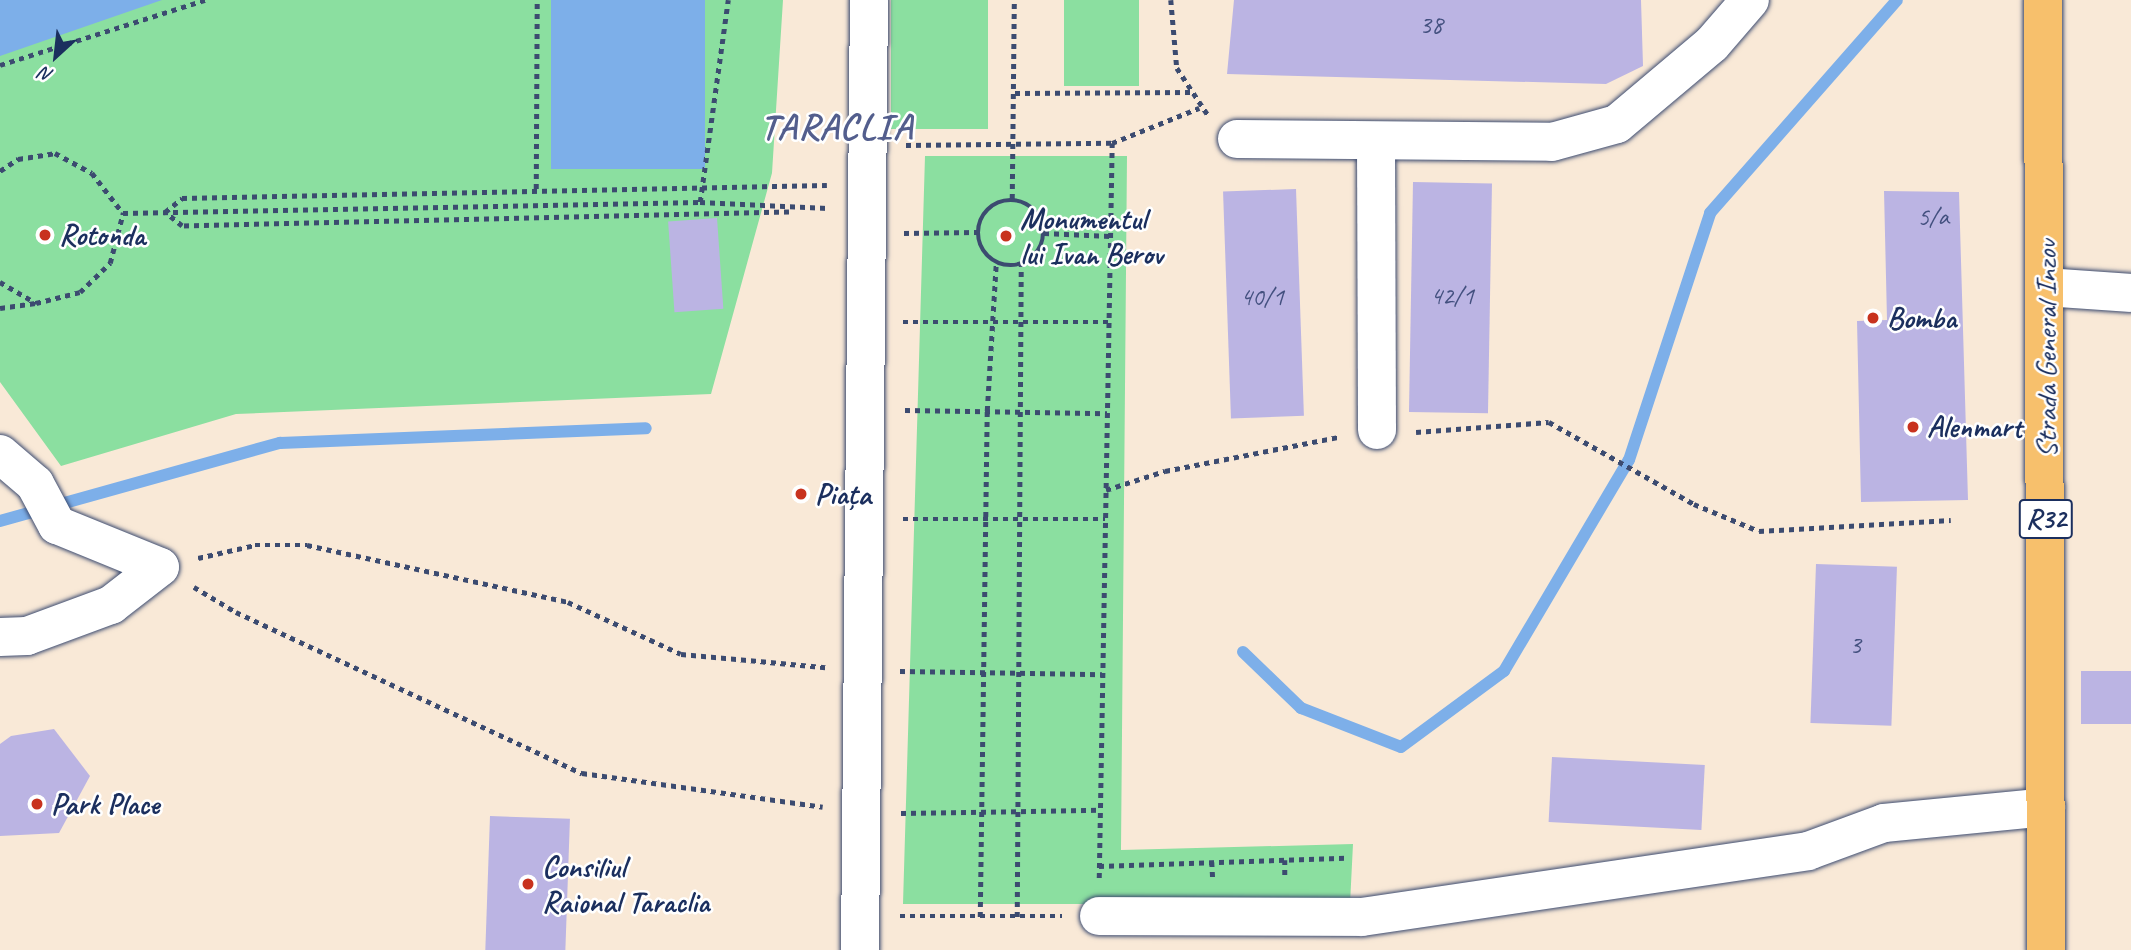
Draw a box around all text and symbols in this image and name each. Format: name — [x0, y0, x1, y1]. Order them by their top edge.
house number: 38 — [1419, 9, 1443, 41]
north arrow — [21, 21, 91, 91]
text: N — [36, 61, 57, 88]
district label: TARACLIA — [761, 105, 913, 149]
place label: Monumentul lui Ivan Berov — [1020, 201, 1163, 272]
house number: 5/a — [1917, 201, 1949, 233]
place label: Rotonda — [59, 217, 145, 253]
marker: Rotonda — [37, 227, 53, 243]
marker: Monumentul lui Ivan Berov — [998, 228, 1014, 244]
street label: Strada General Inzov — [2028, 240, 2064, 458]
house number: 42/1 — [1430, 280, 1474, 312]
house number: 40/1 — [1240, 281, 1284, 313]
place label: Bomba — [1887, 300, 1956, 336]
marker: Bomba — [1865, 310, 1881, 326]
place label: Alenmart — [1927, 409, 2022, 445]
marker: Alenmart — [1905, 419, 1921, 435]
place label: Piața — [815, 476, 871, 512]
marker: Piața — [793, 486, 809, 502]
road number: R32 — [2018, 494, 2074, 544]
house number: 3 — [1849, 629, 1861, 661]
place label: Park Place — [51, 786, 160, 822]
marker: Park Place — [29, 796, 45, 812]
place label: Consiliul Raional Taraclia — [542, 849, 711, 920]
marker: Consiliul Raional Taraclia — [520, 876, 536, 892]

